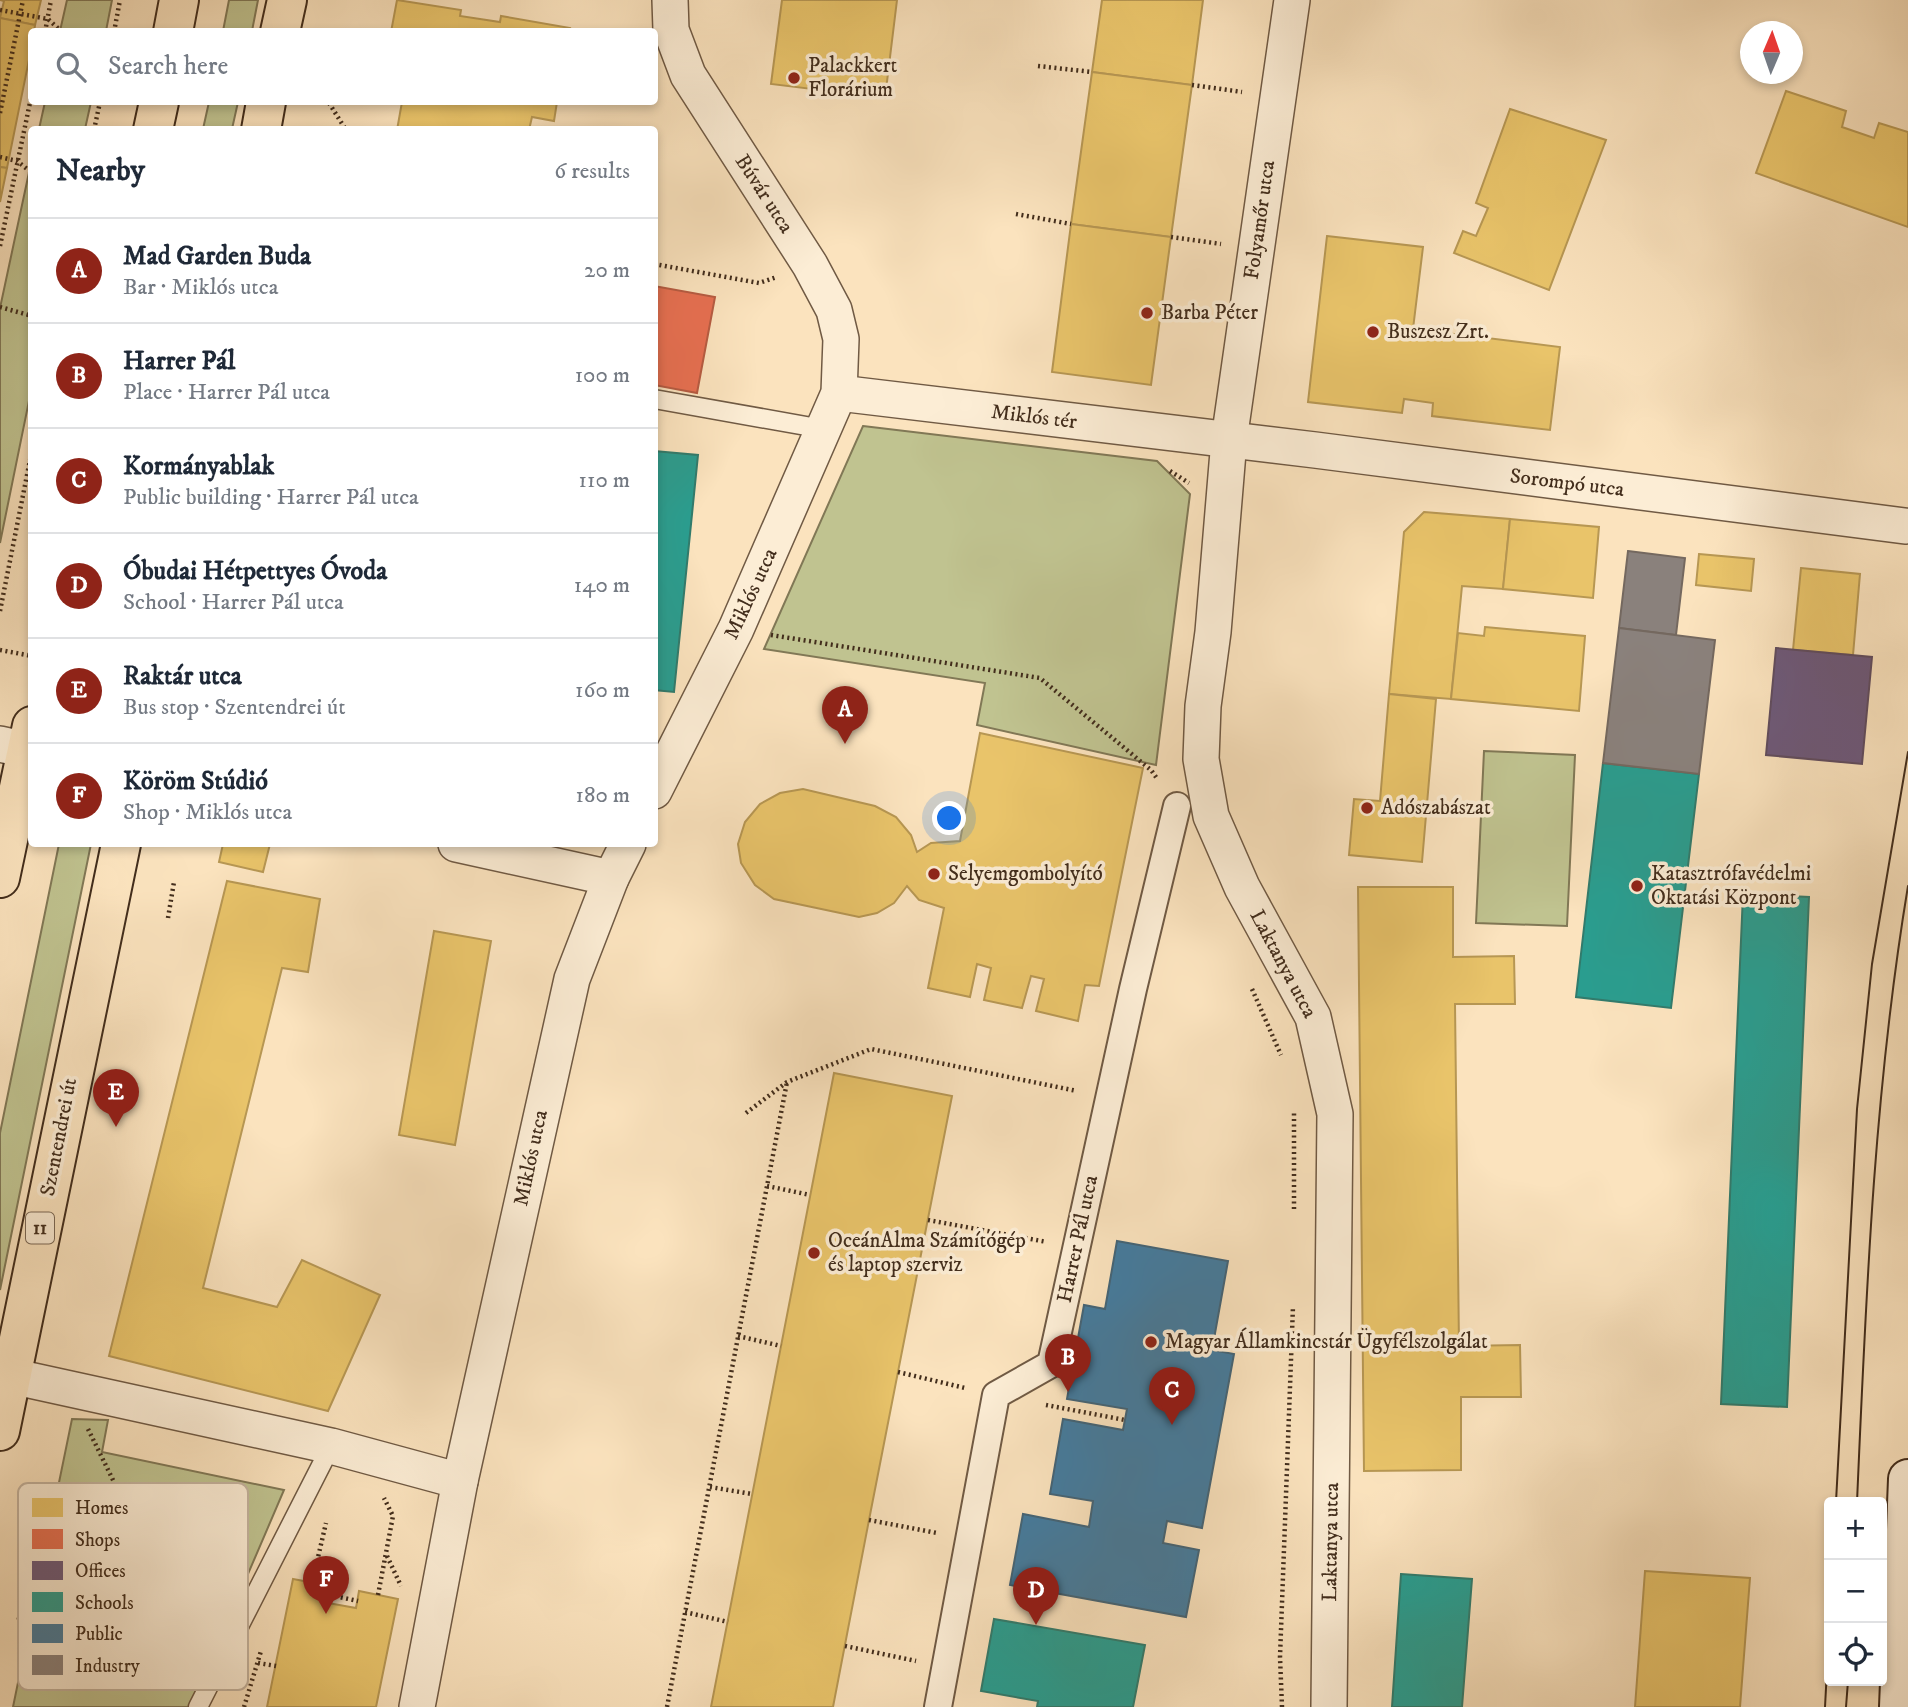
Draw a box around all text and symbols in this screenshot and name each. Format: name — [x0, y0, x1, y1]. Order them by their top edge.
north arrow — [1740, 21, 1803, 84]
search box — [28, 28, 658, 105]
icon: search — [52, 48, 90, 86]
text: Search here — [108, 50, 228, 83]
place label: Palackkert Florárium — [808, 53, 898, 103]
marker: Palackkert Florárium — [786, 70, 802, 86]
street label: Búvár utca — [729, 150, 799, 238]
text: Nearby — [56, 153, 145, 190]
text: 6 results — [554, 157, 630, 186]
street label: Folyamőr utca — [1239, 159, 1281, 281]
text: Mad Garden Buda — [123, 240, 311, 273]
text: A — [72, 256, 86, 285]
text: 20 m — [584, 256, 630, 285]
text: Bar · Miklós utca — [123, 273, 278, 302]
place label: Barba Péter — [1161, 300, 1258, 326]
marker: Barba Péter — [1139, 305, 1155, 321]
place label: Buszesz Zrt. — [1387, 319, 1489, 345]
marker: Buszesz Zrt. — [1365, 324, 1381, 340]
text: Harrer Pál — [123, 345, 235, 378]
text: B — [72, 361, 86, 390]
text: 100 m — [575, 361, 630, 390]
text: Place · Harrer Pál utca — [123, 378, 330, 407]
street label: Miklós tér — [990, 399, 1079, 435]
text: Kormányablak — [123, 450, 274, 483]
street label: Sorompó utca — [1508, 463, 1626, 503]
text: C — [71, 466, 87, 495]
text: 110 m — [579, 466, 630, 495]
text: Public building · Harrer Pál utca — [123, 483, 419, 512]
street label: Miklós utca — [719, 544, 783, 644]
text: Óbudai Hétpettyes Óvoda — [123, 555, 387, 588]
text: D — [70, 571, 88, 600]
text: 140 m — [574, 571, 630, 600]
text: School · Harrer Pál utca — [123, 588, 344, 617]
text: Raktár utca — [123, 660, 242, 693]
text: E — [71, 676, 87, 705]
text: 160 m — [575, 676, 630, 705]
pin: A — [822, 686, 868, 744]
text: Bus stop · Szentendrei út — [123, 693, 346, 722]
text: Köröm Stúdió — [123, 765, 268, 798]
text: F — [72, 781, 86, 810]
text: 180 m — [575, 781, 630, 810]
place label: Adószabászat — [1381, 795, 1491, 821]
text: Shop · Miklós utca — [123, 798, 292, 827]
marker: Adószabászat — [1359, 800, 1375, 816]
your location — [932, 801, 966, 835]
place label: Selyemgombolyító — [948, 861, 1103, 887]
place label: Katasztrófavédelmi Oktatási Központ — [1651, 861, 1811, 911]
marker: Selyemgombolyító — [926, 866, 942, 882]
marker: Katasztrófavédelmi Oktatási Központ — [1629, 878, 1645, 894]
street label: Laktanya utca — [1244, 905, 1322, 1023]
pin: E — [93, 1069, 139, 1127]
street label: Szentendrei út — [35, 1076, 83, 1198]
street label: Miklós utca — [508, 1107, 554, 1209]
street label: Harrer Pál utca — [1052, 1173, 1104, 1305]
road number: 11 — [26, 1212, 54, 1244]
place label: OceánAlma Számítógép és laptop szerviz — [828, 1228, 1026, 1278]
marker: OceánAlma Számítógép és laptop szerviz — [806, 1245, 822, 1261]
place label: Magyar Államkincstár Ügyfélszolgálat — [1165, 1327, 1488, 1355]
pin: B — [1045, 1334, 1091, 1392]
marker: Magyar Államkincstár Ügyfélszolgálat — [1143, 1334, 1159, 1350]
pin: C — [1149, 1367, 1195, 1425]
street label: Laktanya utca — [1317, 1482, 1345, 1602]
legend — [18, 1483, 248, 1690]
text: Homes — [75, 1497, 128, 1520]
map controls — [1824, 1497, 1887, 1686]
button: + — [1824, 1497, 1887, 1560]
text: Shops — [75, 1529, 120, 1552]
pin: F — [303, 1556, 349, 1614]
text: Offices — [75, 1560, 126, 1583]
button: − — [1824, 1560, 1887, 1623]
pin: D — [1013, 1567, 1059, 1625]
text: Schools — [75, 1592, 134, 1615]
text: Public — [75, 1623, 123, 1646]
button: locate — [1824, 1623, 1887, 1686]
text: Industry — [75, 1655, 141, 1678]

